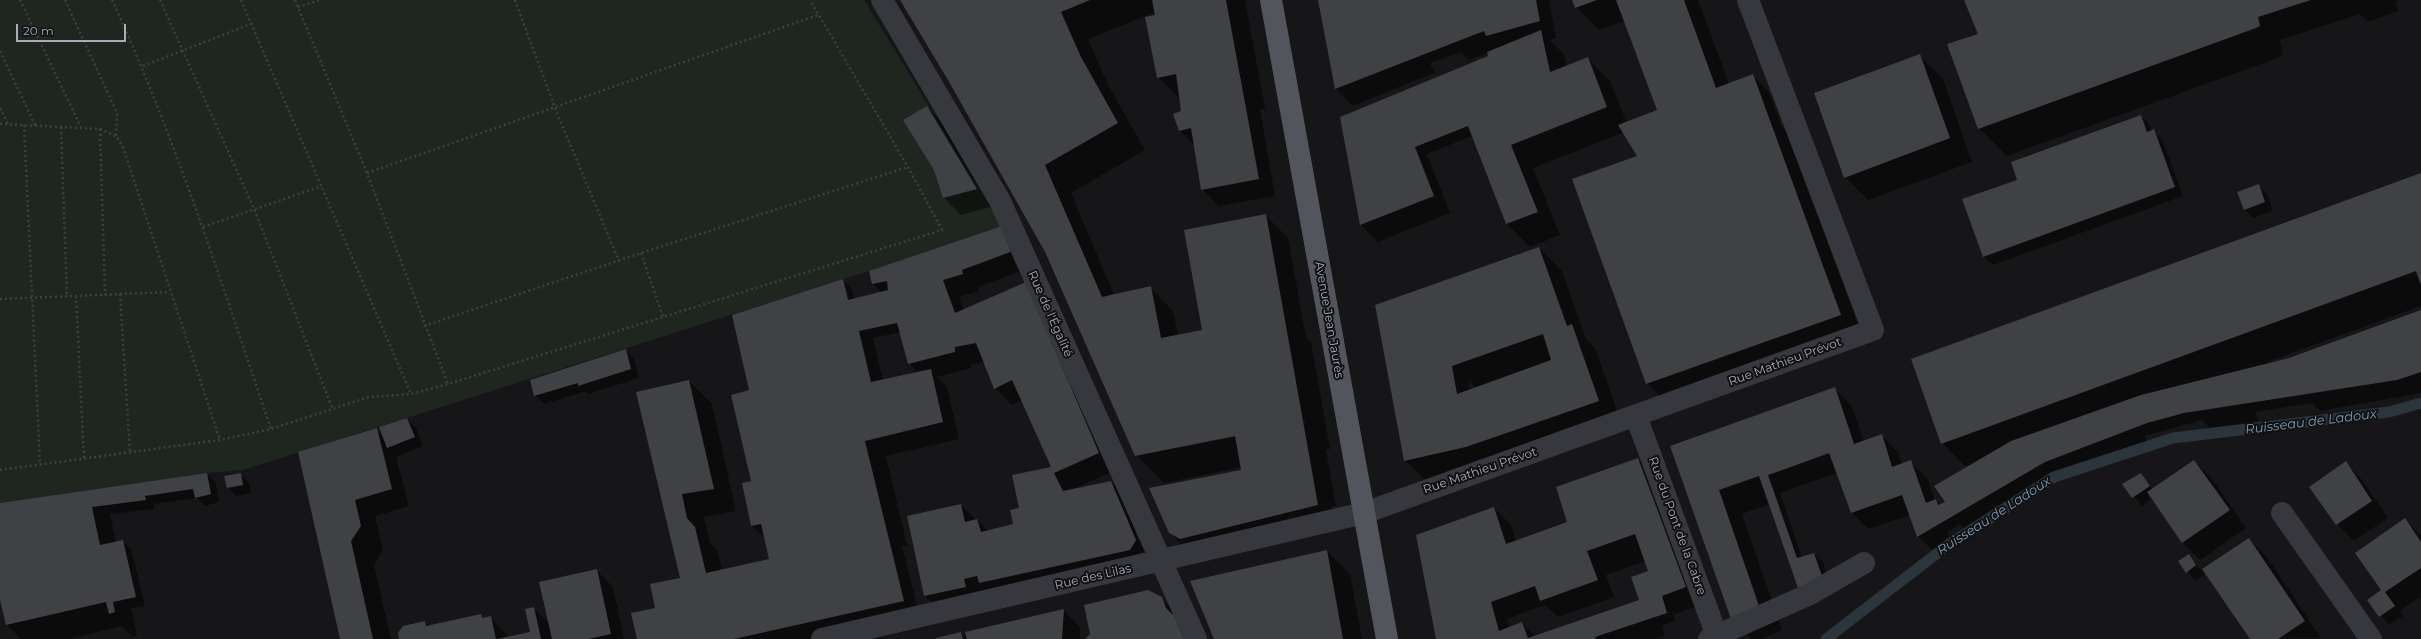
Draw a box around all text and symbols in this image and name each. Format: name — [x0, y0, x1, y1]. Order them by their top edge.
scale bar — [18, 16, 128, 42]
text: 20 m — [23, 23, 54, 38]
street label: Avenue Jean Jaurès — [1312, 260, 1346, 380]
street label: Rue de l'Égalité — [1025, 269, 1075, 359]
street label: Rue Mathieu Prévot — [1727, 335, 1843, 389]
water label: Ruisseau de Ladoux — [2244, 406, 2378, 438]
street label: Rue Mathieu Prévot — [1421, 445, 1539, 497]
street label: Rue du Pont de la Cabre — [1645, 455, 1709, 597]
water label: Ruisseau de Ladoux — [1934, 473, 2054, 559]
street label: Rue des Lilas — [1053, 561, 1133, 593]

